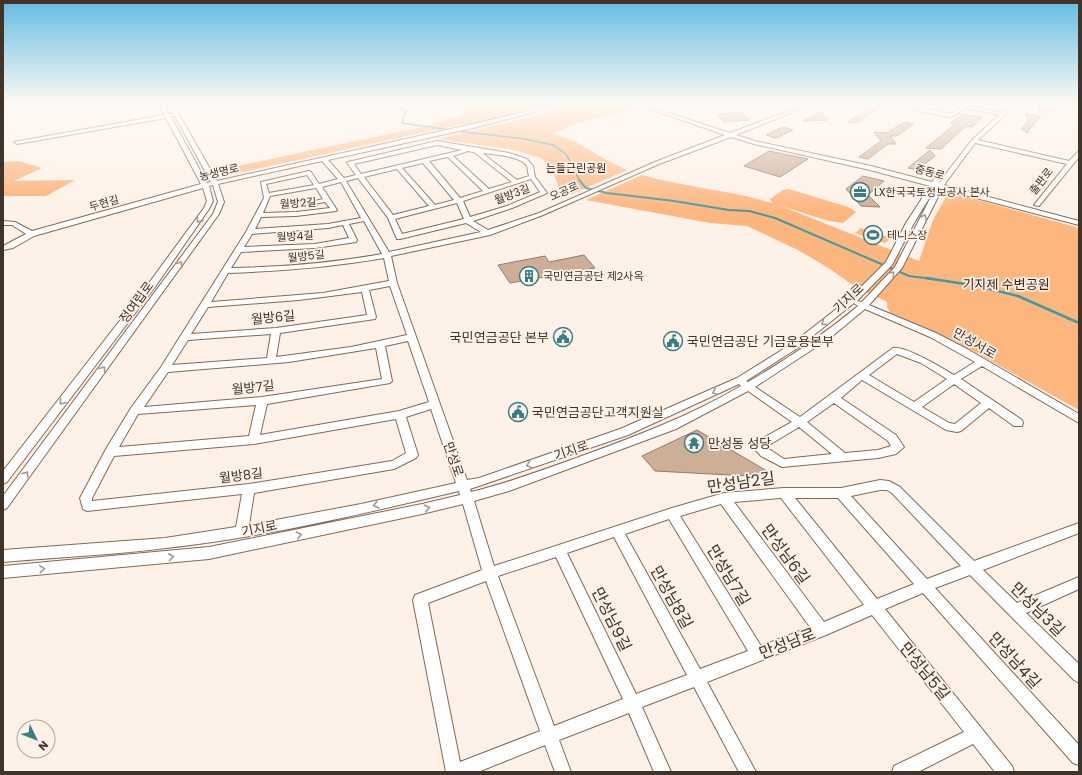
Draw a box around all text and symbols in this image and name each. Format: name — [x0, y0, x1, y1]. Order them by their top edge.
street label: 농생명로 — [197, 160, 241, 184]
park label: 는들근린공원 — [546, 160, 606, 176]
street label: 중동로 — [913, 160, 947, 184]
street label: 출판로 — [1025, 164, 1057, 198]
street label: 오공로 — [547, 178, 581, 204]
street label: 월방3길 — [492, 180, 532, 208]
office icon: LX한국국토정보공사 본사 — [849, 181, 871, 203]
place label: LX한국국토정보공사 본사 — [874, 184, 990, 200]
street label: 두현길 — [87, 191, 121, 215]
street label: 월방2길 — [279, 194, 317, 212]
one-way arrow — [919, 214, 927, 221]
one-way arrow — [197, 216, 204, 223]
sports icon: 테니스장 — [862, 224, 884, 246]
street label: 월방4길 — [276, 227, 314, 245]
place label: 테니스장 — [887, 227, 927, 243]
street label: 월방5길 — [287, 246, 325, 266]
one-way arrow — [175, 261, 183, 268]
building icon: 국민연금공단 제2사옥 — [518, 265, 540, 287]
place label: 국민연금공단 제2사옥 — [543, 268, 643, 284]
one-way arrow — [888, 272, 895, 279]
park label: 기지제 수변공원 — [962, 275, 1050, 294]
street label: 정여립로 — [115, 277, 158, 327]
street label: 기지로 — [829, 279, 868, 318]
street label: 월방6길 — [250, 306, 296, 329]
one-way arrow — [822, 318, 829, 325]
street label: 만성서로 — [949, 323, 1000, 364]
public building icon: 국민연금공단 본부 — [552, 326, 574, 348]
place label: 국민연금공단 본부 — [450, 328, 549, 347]
public building icon: 국민연금공단 기금운용본부 — [662, 330, 684, 352]
place label: 국민연금공단 기금운용본부 — [687, 332, 834, 351]
one-way arrow — [98, 366, 106, 373]
street label: 월방7길 — [231, 376, 275, 399]
one-way arrow — [711, 387, 719, 395]
one-way arrow — [59, 398, 66, 405]
public building icon: 국민연금공단고객지원실 — [507, 401, 529, 423]
place label: 국민연금공단고객지원실 — [532, 403, 664, 422]
temple icon: 만성동 성당 — [683, 432, 705, 454]
place label: 만성동 성당 — [708, 434, 771, 453]
street label: 기지로 — [551, 436, 591, 465]
street label: 만성로 — [439, 439, 468, 479]
one-way arrow — [525, 461, 532, 469]
street label: 월방8길 — [218, 463, 264, 488]
street label: 만성남2길 — [706, 466, 776, 499]
one-way arrow — [21, 471, 28, 478]
one-way arrow — [373, 501, 379, 509]
one-way arrow — [423, 505, 430, 513]
street label: 기지로 — [240, 515, 279, 542]
street label: 만성남6길 — [756, 520, 815, 589]
one-way arrow — [296, 531, 302, 539]
street label: 만성남7길 — [701, 540, 756, 610]
one-way arrow — [168, 552, 174, 561]
street label: 만성남8길 — [645, 561, 698, 633]
one-way arrow — [39, 565, 45, 574]
street label: 만성남3길 — [1005, 577, 1070, 642]
street label: 만성남9길 — [586, 583, 637, 655]
street label: 만성남로 — [756, 622, 819, 665]
street label: 만성남4길 — [983, 627, 1046, 694]
street label: 만성남5길 — [894, 637, 955, 705]
north arrow — [16, 719, 56, 759]
text: N — [35, 737, 52, 754]

